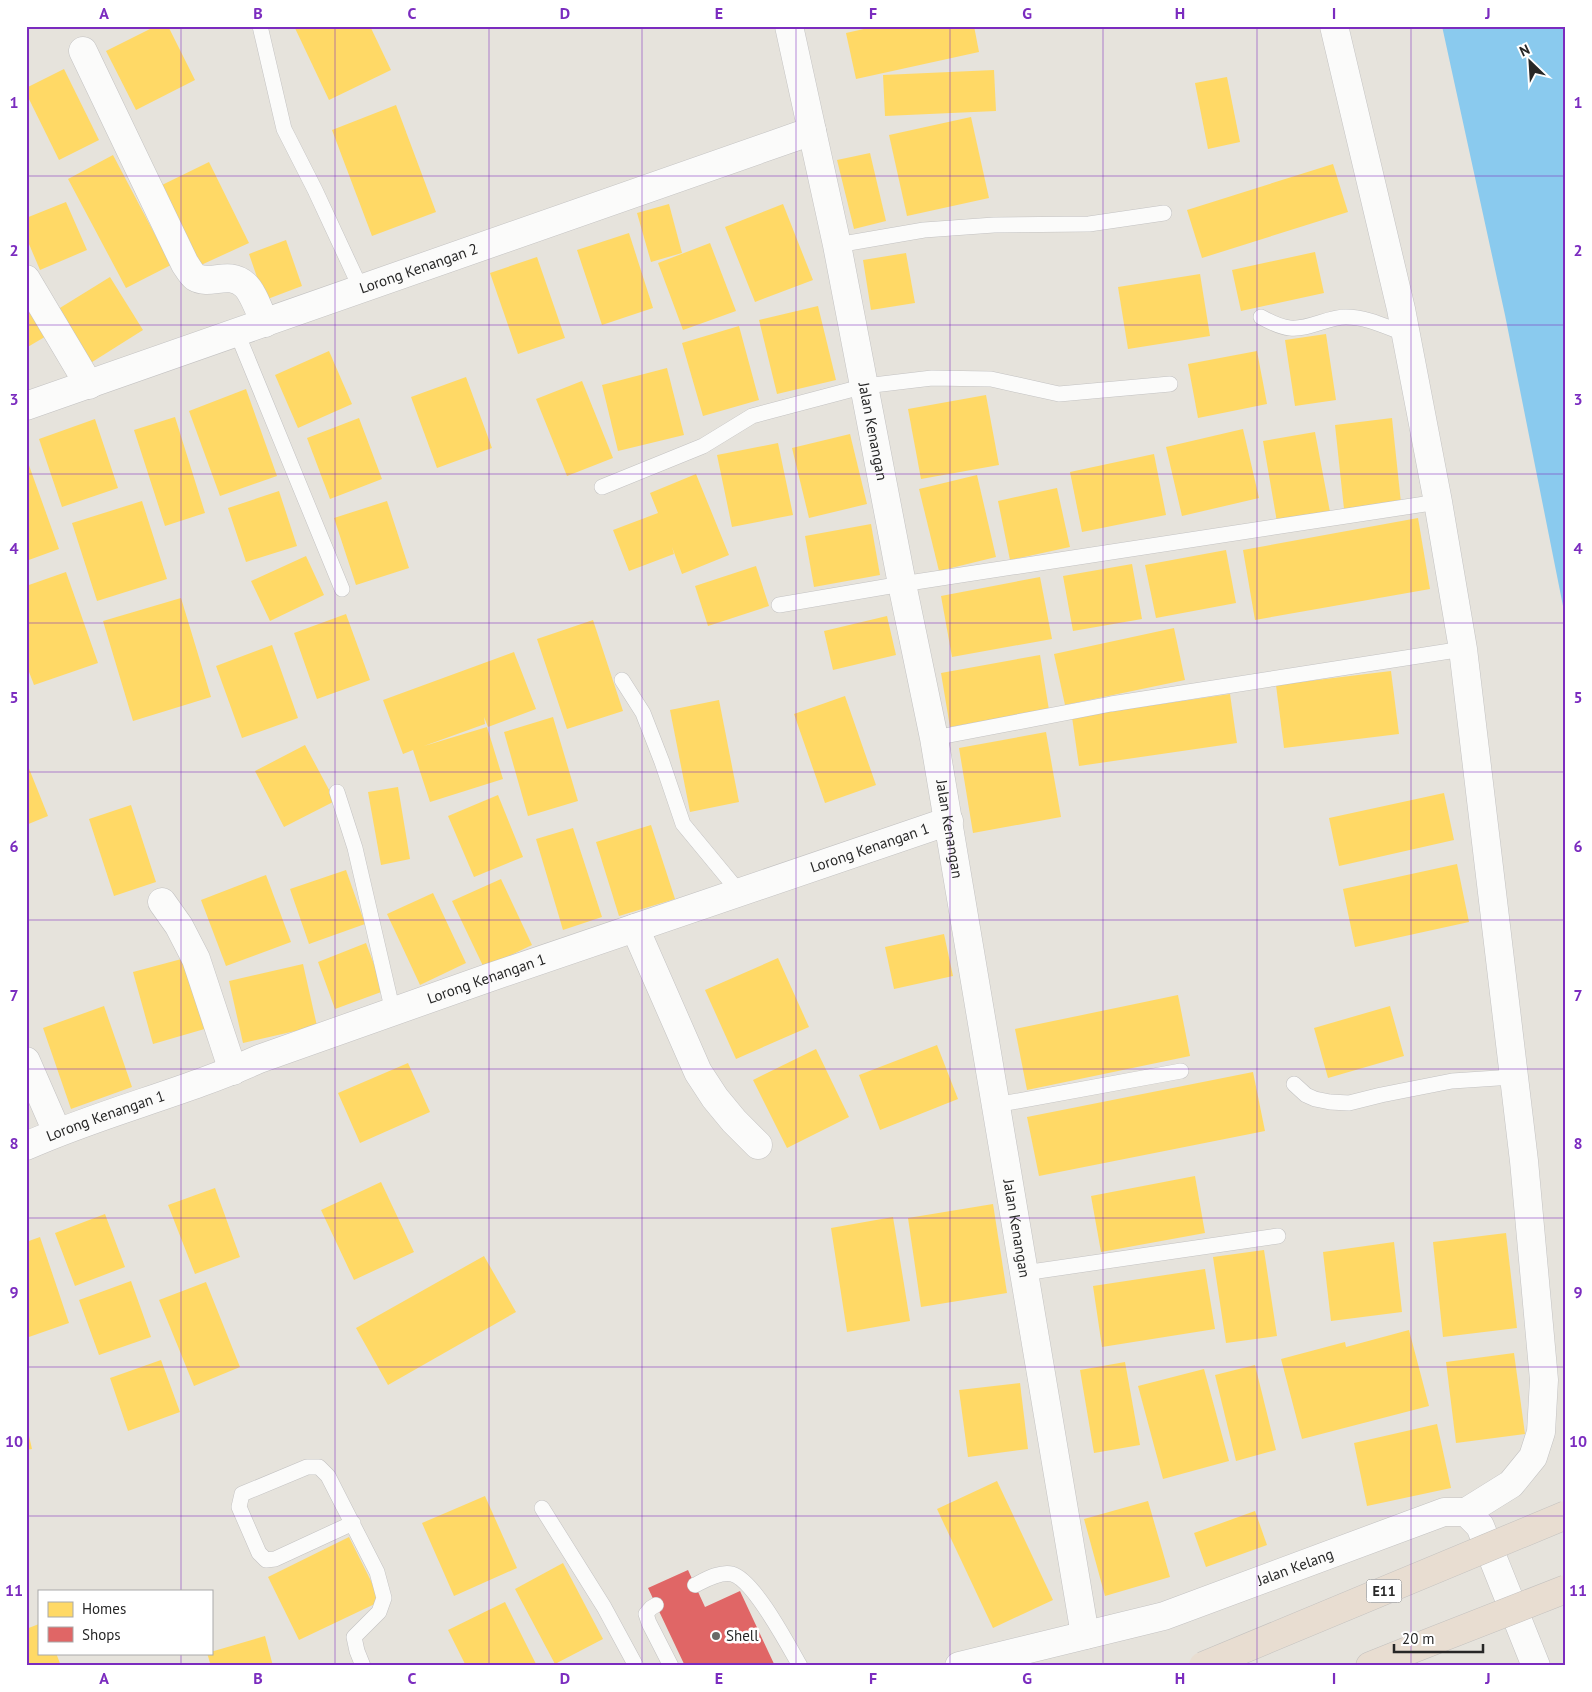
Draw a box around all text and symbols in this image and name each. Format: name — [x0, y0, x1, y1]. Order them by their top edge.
text: A — [99, 3, 109, 23]
text: B — [253, 3, 263, 23]
text: C — [408, 3, 417, 23]
text: D — [560, 3, 570, 23]
text: E — [715, 3, 723, 23]
text: F — [869, 3, 877, 23]
text: G — [1022, 3, 1032, 23]
text: H — [1175, 3, 1185, 23]
text: I — [1332, 3, 1336, 23]
text: J — [1484, 3, 1491, 23]
north arrow — [1504, 38, 1554, 88]
text: N — [1517, 40, 1532, 60]
text: 1 — [9, 92, 19, 112]
text: 1 — [1573, 92, 1583, 112]
street label: Lorong Kenangan 2 — [357, 239, 480, 298]
text: 2 — [9, 240, 19, 260]
text: 2 — [1573, 240, 1583, 260]
street label: Jalan Kenangan — [854, 380, 892, 482]
text: 3 — [9, 389, 19, 409]
text: 3 — [1573, 389, 1583, 409]
text: 4 — [9, 538, 19, 558]
text: 4 — [1573, 538, 1583, 558]
text: 5 — [9, 687, 19, 707]
text: 5 — [1573, 687, 1583, 707]
street label: Jalan Kenangan — [932, 777, 967, 880]
street label: Lorong Kenangan 1 — [808, 818, 931, 877]
text: 6 — [9, 836, 19, 856]
text: 6 — [1573, 836, 1583, 856]
street label: Lorong Kenangan 1 — [424, 949, 548, 1008]
text: 7 — [9, 985, 19, 1005]
text: 7 — [1573, 985, 1583, 1005]
street label: Lorong Kenangan 1 — [43, 1086, 167, 1145]
text: 8 — [9, 1133, 19, 1153]
text: 8 — [1573, 1133, 1583, 1153]
street label: Jalan Kenangan — [999, 1177, 1035, 1279]
text: 9 — [9, 1282, 19, 1302]
text: 9 — [1573, 1282, 1583, 1302]
text: 10 — [5, 1431, 23, 1451]
text: 10 — [1569, 1431, 1587, 1451]
street label: Jalan Kelang — [1253, 1544, 1336, 1590]
text: 11 — [5, 1580, 23, 1600]
road number: E11 — [1366, 1580, 1402, 1602]
text: 11 — [1569, 1580, 1587, 1600]
legend — [38, 1590, 212, 1654]
text: Homes — [82, 1599, 126, 1618]
scale bar — [1394, 1622, 1483, 1654]
text: Shops — [82, 1625, 121, 1644]
place label: Shell — [726, 1626, 759, 1645]
text: 20 m — [1402, 1629, 1435, 1648]
marker: Shell — [710, 1630, 722, 1642]
text: A — [99, 1668, 109, 1688]
text: B — [253, 1668, 263, 1688]
text: C — [408, 1668, 417, 1688]
text: D — [560, 1668, 570, 1688]
text: E — [715, 1668, 723, 1688]
text: F — [869, 1668, 877, 1688]
text: G — [1022, 1668, 1032, 1688]
text: H — [1175, 1668, 1185, 1688]
text: I — [1332, 1668, 1336, 1688]
text: J — [1484, 1668, 1491, 1688]

